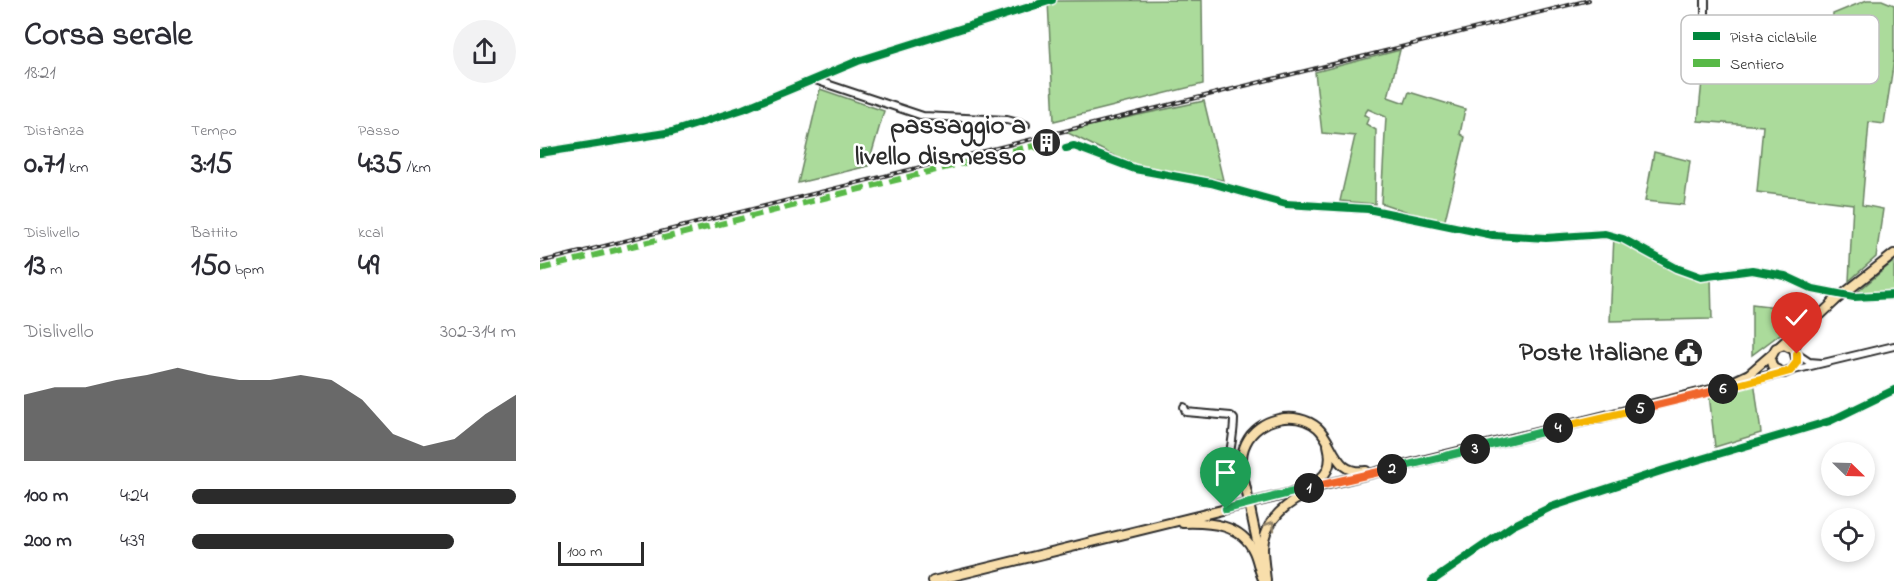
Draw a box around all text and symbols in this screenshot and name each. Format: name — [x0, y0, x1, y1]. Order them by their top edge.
text: Corsa serale — [24, 12, 192, 60]
legend — [1681, 15, 1879, 84]
button: share — [453, 20, 516, 83]
text: Pista ciclabile — [1730, 26, 1818, 50]
text: Sentiero — [1730, 53, 1784, 77]
text: 18:21 — [24, 59, 56, 88]
place label: passaggio a livello dismesso — [855, 107, 1026, 177]
text: Distanza — [24, 119, 84, 143]
text: Tempo — [191, 119, 237, 143]
text: Passo — [358, 119, 400, 143]
building icon: passaggio a livello dismesso — [1031, 126, 1063, 158]
text: 0.71 — [24, 143, 65, 187]
text: 3:15 — [191, 143, 233, 187]
text: 4:35 — [358, 143, 402, 187]
text: km — [65, 156, 88, 180]
text: /km — [402, 156, 431, 180]
text: Dislivello — [24, 221, 80, 245]
text: Battito — [191, 221, 238, 245]
text: kcal — [358, 221, 383, 245]
text: 13 — [24, 245, 46, 289]
text: 150 — [191, 245, 231, 289]
text: 49 — [358, 245, 379, 289]
text: m — [46, 258, 62, 282]
text: bpm — [231, 258, 264, 282]
pin — [1771, 292, 1822, 354]
icon: check — [1780, 301, 1813, 334]
text: Dislivello — [24, 318, 94, 347]
text: 302–314 m — [440, 318, 516, 347]
place label: Poste Italiane — [1519, 334, 1669, 373]
public building icon: Poste Italiane — [1673, 337, 1705, 369]
pin: 6 — [1708, 374, 1738, 404]
text: 6 — [1719, 377, 1727, 401]
pin: 5 — [1625, 394, 1655, 424]
text: 5 — [1635, 397, 1645, 421]
pin: 4 — [1543, 413, 1573, 443]
text: 4 — [1555, 416, 1561, 440]
pin: 3 — [1460, 434, 1490, 464]
text: 3 — [1472, 437, 1478, 461]
north arrow — [1821, 442, 1875, 496]
map controls — [1821, 442, 1875, 562]
pin — [1200, 447, 1251, 509]
pin: 2 — [1377, 454, 1407, 484]
icon: arrive — [1209, 456, 1242, 489]
text: 2 — [1388, 457, 1396, 481]
pin: 1 — [1294, 473, 1324, 503]
text: 1 — [1306, 476, 1312, 500]
text: 100 m — [24, 482, 68, 511]
text: 4:24 — [120, 482, 148, 511]
button: locate — [1821, 508, 1875, 562]
one-way arrow — [1264, 521, 1276, 531]
text: 200 m — [24, 527, 72, 556]
text: 4:39 — [120, 527, 144, 556]
scale bar — [558, 539, 644, 566]
text: 100 m — [567, 540, 602, 564]

